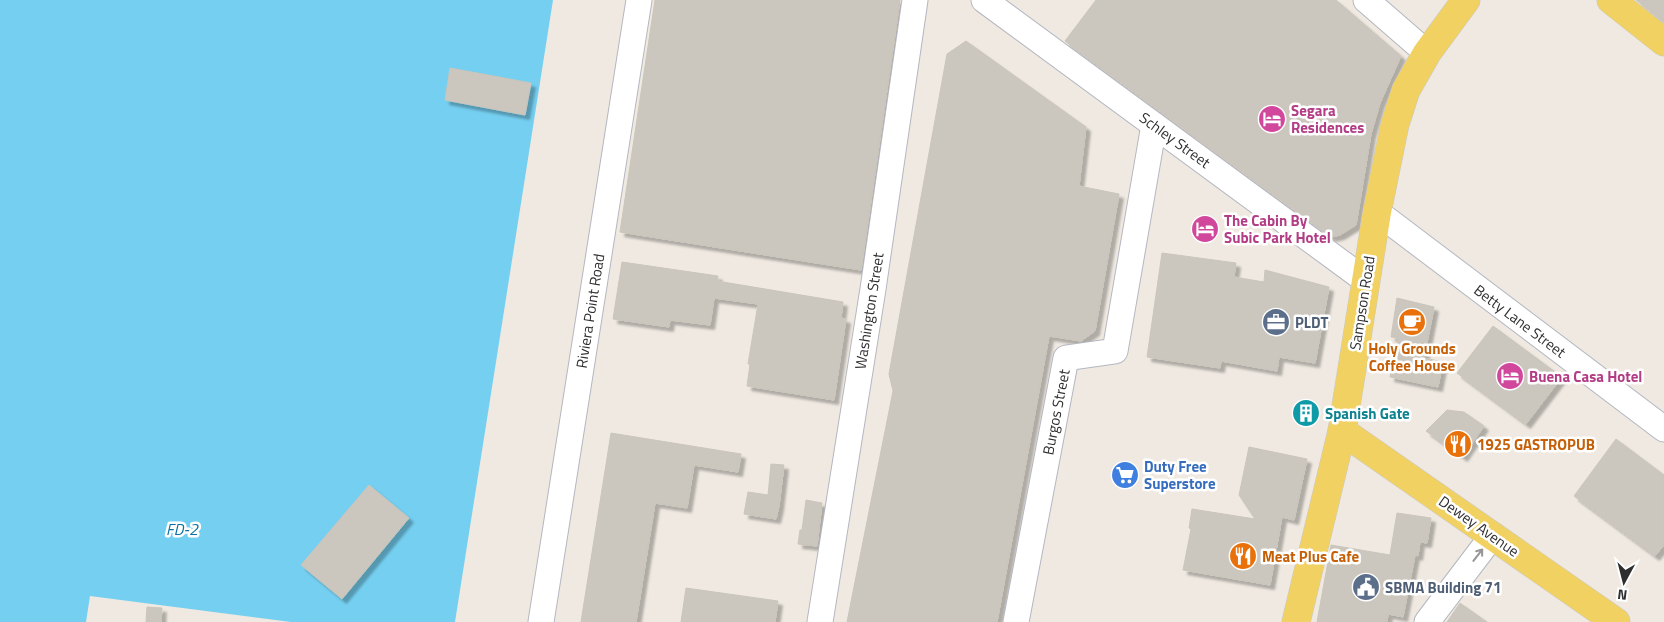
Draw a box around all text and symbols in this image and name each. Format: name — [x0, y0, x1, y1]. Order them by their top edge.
place label: Segara Residences — [1291, 99, 1364, 139]
hotel icon: Segara Residences — [1257, 104, 1287, 134]
street label: Schley Street — [1135, 106, 1216, 174]
place label: The Cabin By Subic Park Hotel — [1224, 209, 1331, 249]
hotel icon: The Cabin By Subic Park Hotel — [1190, 214, 1220, 244]
street label: Washington Street — [848, 250, 890, 371]
street label: Riviera Point Road — [570, 252, 610, 370]
street label: Sampson Road — [1343, 254, 1381, 352]
street label: Betty Lane Street — [1469, 279, 1571, 364]
office icon: PLDT — [1261, 307, 1291, 337]
cafe icon: Holy Grounds Coffee House — [1397, 307, 1427, 337]
place label: PLDT — [1295, 311, 1328, 334]
place label: Holy Grounds Coffee House — [1368, 337, 1456, 377]
hotel icon: Buena Casa Hotel — [1495, 361, 1525, 391]
place label: Buena Casa Hotel — [1529, 365, 1642, 388]
street label: Burgos Street — [1036, 366, 1076, 457]
building icon: Spanish Gate — [1291, 398, 1321, 428]
place label: Spanish Gate — [1325, 402, 1410, 425]
restaurant icon: 1925 GASTROPUB — [1443, 429, 1473, 459]
place label: 1925 GASTROPUB — [1477, 433, 1595, 456]
place label: Duty Free Superstore — [1144, 455, 1216, 495]
supermarket icon: Duty Free Superstore — [1110, 460, 1140, 490]
street label: Dewey Avenue — [1434, 490, 1524, 562]
water label: FD-2 — [166, 517, 199, 541]
restaurant icon: Meat Plus Cafe — [1228, 541, 1258, 571]
place label: Meat Plus Cafe — [1262, 545, 1360, 568]
one-way arrow — [1472, 549, 1483, 562]
north arrow — [1599, 557, 1649, 607]
public building icon: SBMA Building 71 — [1351, 572, 1381, 602]
place label: SBMA Building 71 — [1385, 576, 1501, 599]
text: N — [1616, 584, 1628, 606]

